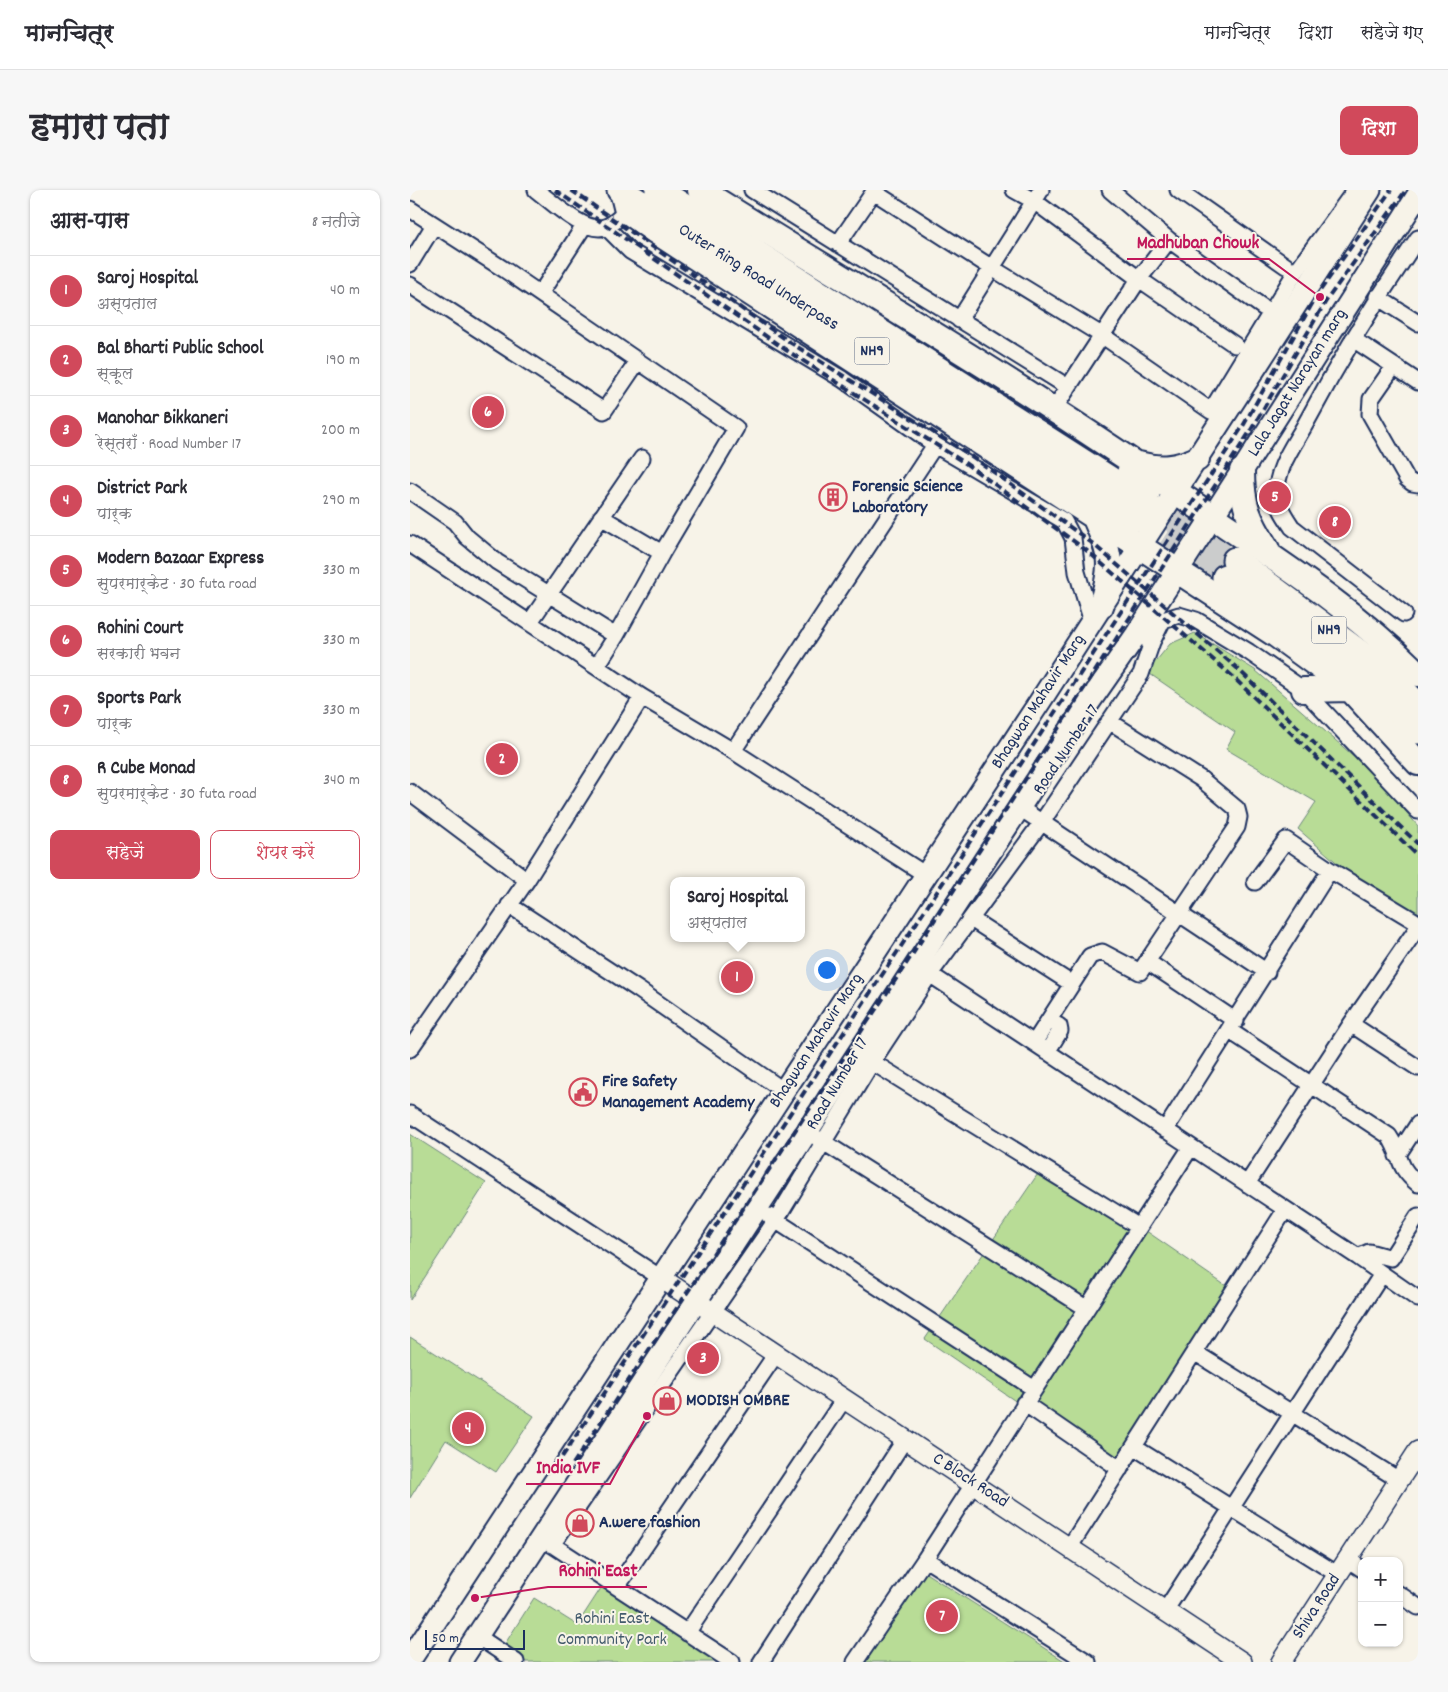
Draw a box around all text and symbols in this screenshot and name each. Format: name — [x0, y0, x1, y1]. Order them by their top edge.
text: मानचित्र — [25, 18, 113, 52]
text: मानचित्र — [1204, 22, 1271, 47]
text: दिशा — [1299, 22, 1333, 47]
text: सहेजे गए — [1361, 22, 1423, 47]
text: हमारा पता — [30, 105, 169, 155]
button: दिशा — [1340, 106, 1418, 155]
text: आस-पास — [50, 208, 129, 238]
text: 8 नतीजे — [312, 211, 360, 234]
street label: Outer Ring Road Underpass — [673, 218, 843, 338]
callout: Madhuban Chowk — [1127, 225, 1269, 259]
text: Madhuban Chowk — [1137, 231, 1260, 258]
text: Saroj Hospital — [97, 266, 198, 293]
text: 1 — [64, 279, 68, 302]
text: 40 m — [330, 279, 360, 302]
text: अस्पताल — [97, 293, 157, 316]
street label: Lala Jagat Narayan marg — [1242, 304, 1354, 462]
text: Bal Bharti Public School — [97, 336, 263, 363]
road number: NH9 — [854, 338, 890, 365]
text: 2 — [63, 349, 70, 372]
text: 190 m — [326, 349, 360, 372]
text: स्कूल — [97, 363, 133, 386]
pin: 6 — [472, 393, 504, 431]
text: Manohar Bikkaneri — [97, 406, 228, 433]
text: 3 — [62, 419, 70, 442]
text: 200 m — [321, 419, 360, 442]
text: रेस्तराँ · Road Number 17 — [97, 433, 241, 456]
place label: Forensic Science Laboratory — [852, 475, 963, 521]
text: District Park — [97, 476, 187, 503]
pin: 5 — [1259, 478, 1291, 516]
building icon: Forensic Science Laboratory — [818, 482, 848, 512]
text: 4 — [63, 489, 69, 512]
text: 290 m — [322, 489, 360, 512]
text: पार्क — [97, 503, 132, 526]
pin: 8 — [1319, 503, 1351, 541]
text: Modern Bazaar Express — [97, 546, 264, 573]
text: 5 — [62, 559, 70, 582]
text: 330 m — [322, 559, 360, 582]
text: सुपरमार्केट · 30 futa road — [97, 573, 257, 596]
text: Rohini Court — [97, 616, 184, 643]
road number: NH9 — [1312, 616, 1346, 644]
text: 6 — [62, 629, 70, 652]
text: 330 m — [322, 629, 360, 652]
street label: Bhagwan Mahavir Marg — [986, 630, 1092, 774]
text: सरकारी भवन — [97, 643, 180, 666]
text: Sports Park — [97, 686, 181, 713]
text: 7 — [63, 699, 69, 722]
text: 330 m — [322, 699, 360, 722]
street label: Road Number 17 — [1028, 700, 1107, 800]
text: पार्क — [97, 713, 132, 736]
pin: 2 — [486, 740, 518, 778]
text: R Cube Monad — [97, 756, 195, 783]
text: 8 — [63, 769, 69, 792]
text: 340 m — [323, 769, 360, 792]
text: सुपरमार्केट · 30 futa road — [97, 783, 257, 806]
button: सहेजें — [50, 830, 200, 879]
button: शेयर करें — [210, 830, 360, 879]
popup — [670, 877, 805, 942]
text: Saroj Hospital — [687, 885, 788, 912]
text: अस्पताल — [687, 912, 747, 935]
your location — [814, 957, 840, 983]
pin: 1 — [721, 958, 753, 996]
street label: Bhagwan Mahavir Marg — [764, 969, 870, 1113]
street label: Road Number 17 — [800, 1033, 876, 1135]
place label: Fire Safety Management Academy — [602, 1070, 755, 1116]
public building icon: Fire Safety Management Academy — [568, 1077, 598, 1107]
pin: 3 — [687, 1339, 719, 1377]
shop icon: MODISH OMBRE — [652, 1386, 682, 1416]
place label: MODISH OMBRE — [686, 1389, 790, 1414]
pin: 4 — [452, 1409, 484, 1447]
street label: C Block Road — [927, 1447, 1013, 1515]
callout: India IVF — [526, 1450, 610, 1484]
text: India IVF — [536, 1456, 600, 1483]
shop icon: A.were fashion — [565, 1508, 595, 1538]
place label: A.were fashion — [599, 1511, 700, 1536]
callout: Rohini East — [548, 1553, 647, 1587]
map controls — [1358, 1557, 1403, 1647]
button: + — [1358, 1557, 1403, 1602]
text: Rohini East — [558, 1559, 638, 1586]
street label: Shiva Road — [1287, 1569, 1347, 1645]
pin: 7 — [926, 1597, 958, 1635]
button: − — [1358, 1602, 1403, 1647]
park label: Rohini East Community Park — [557, 1607, 667, 1653]
scale bar — [425, 1627, 525, 1650]
text: 50 m — [432, 1629, 459, 1649]

